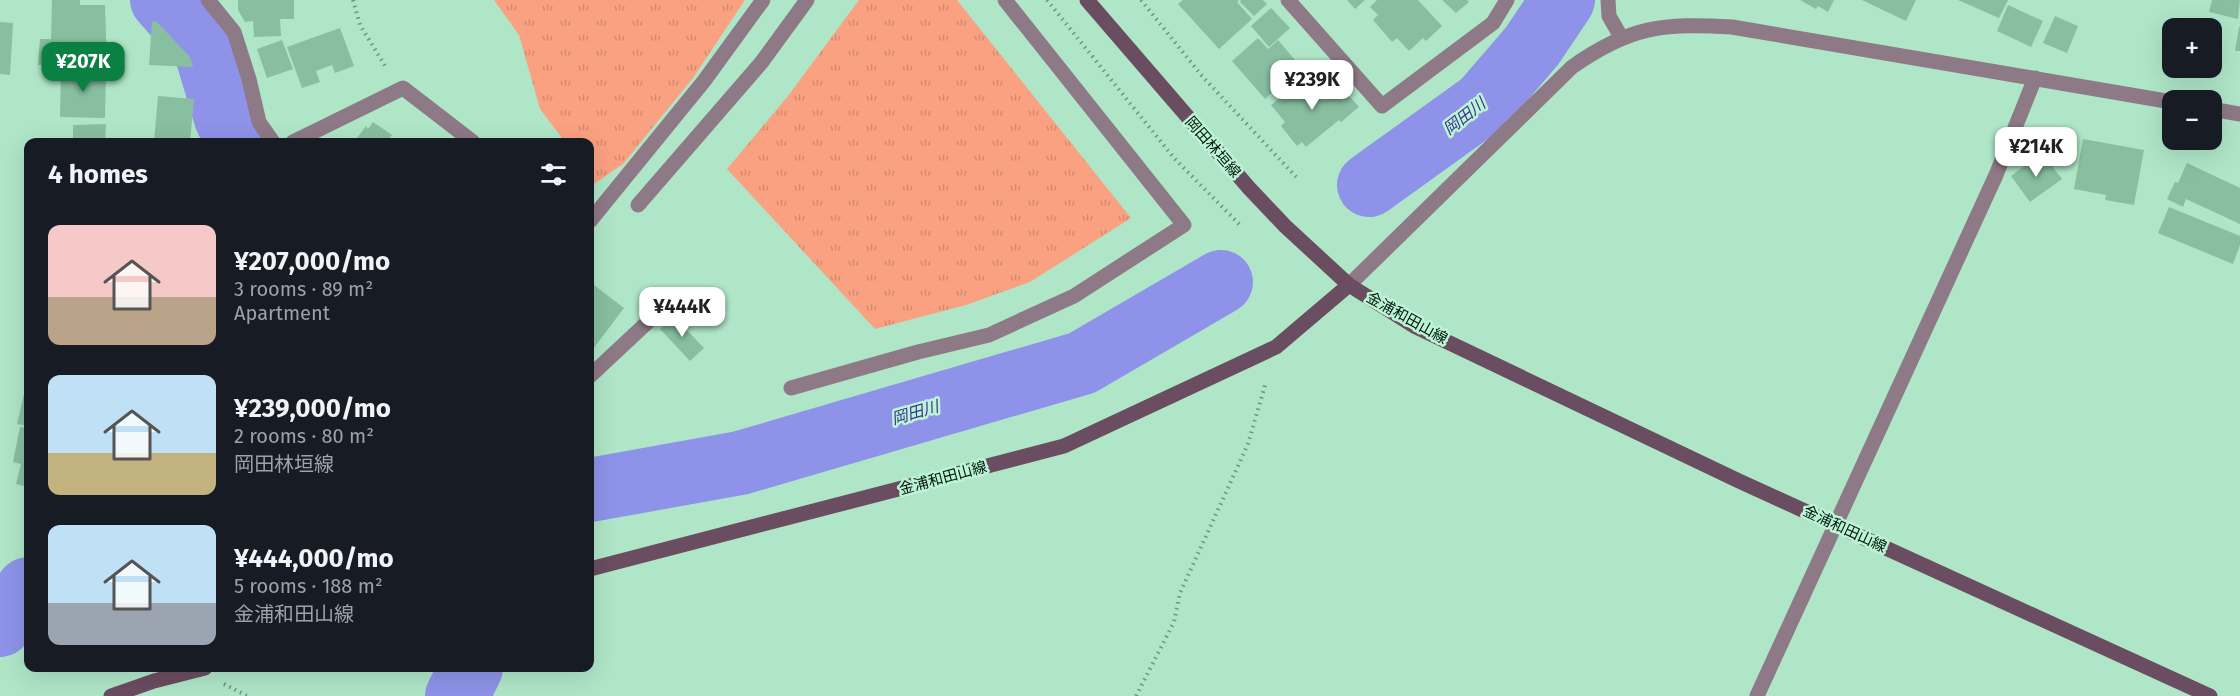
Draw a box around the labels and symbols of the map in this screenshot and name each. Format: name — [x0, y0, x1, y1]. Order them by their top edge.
pin: ¥207K — [41, 42, 125, 93]
pin: ¥239K — [1270, 60, 1354, 111]
water label: 岡田川 — [1440, 93, 1491, 139]
street label: 岡田林垣線 — [1182, 113, 1244, 181]
pin: ¥214K — [1994, 127, 2078, 178]
pin: ¥444K — [640, 287, 724, 338]
street label: 金浦和田山線 — [1363, 288, 1451, 348]
water label: 岡田川 — [889, 396, 943, 428]
street label: 金浦和田山線 — [897, 458, 989, 498]
street label: 金浦和田山線 — [1800, 502, 1890, 556]

